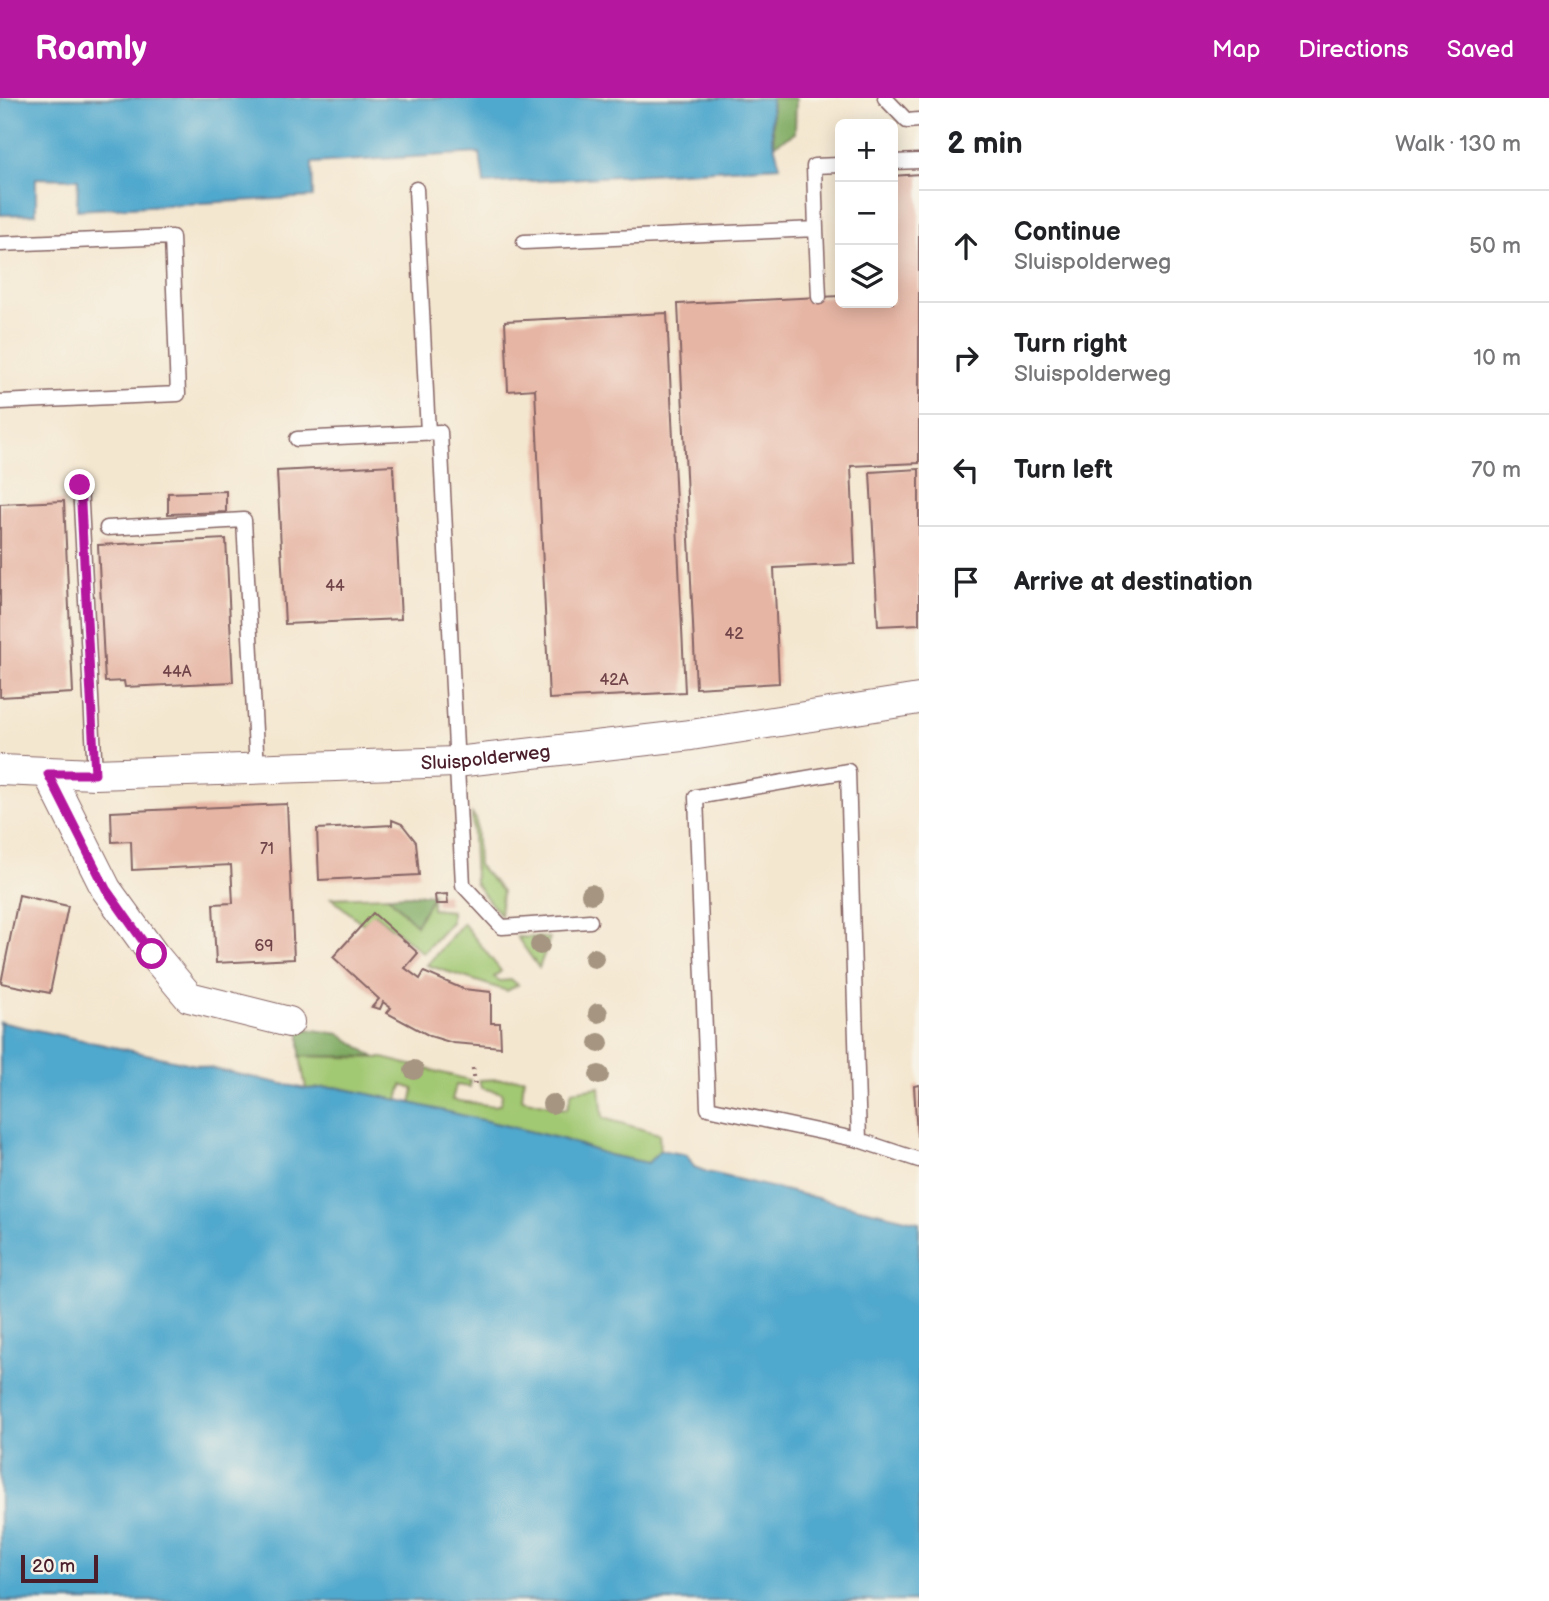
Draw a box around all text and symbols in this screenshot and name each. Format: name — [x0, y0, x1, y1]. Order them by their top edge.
text: Roamly — [35, 29, 147, 69]
text: Map — [1212, 35, 1260, 64]
text: Directions — [1298, 35, 1409, 64]
text: Saved — [1447, 35, 1514, 64]
map controls — [835, 119, 898, 308]
button: + — [835, 119, 898, 182]
text: 2 min — [947, 126, 1023, 162]
text: Walk · 130 m — [1395, 130, 1521, 158]
button: − — [835, 182, 898, 245]
text: Continue — [1014, 217, 1121, 248]
icon: ahead — [947, 227, 985, 265]
text: 50 m — [1469, 232, 1521, 260]
button: layers — [835, 245, 898, 308]
text: Sluispolderweg — [1014, 248, 1171, 276]
text: Turn right — [1014, 329, 1127, 360]
icon: right — [947, 339, 985, 377]
text: 10 m — [1473, 344, 1521, 372]
text: Sluispolderweg — [1014, 360, 1171, 388]
icon: left — [947, 451, 985, 489]
text: Turn left — [1014, 455, 1113, 486]
text: 70 m — [1471, 456, 1521, 484]
route end — [64, 469, 95, 500]
icon: arrive — [947, 563, 985, 601]
text: Arrive at destination — [1014, 567, 1253, 598]
house number: 44 — [325, 577, 345, 596]
house number: 42 — [724, 625, 744, 644]
house number: 44A — [162, 663, 192, 682]
house number: 42A — [600, 671, 629, 690]
street label: Sluispolderweg — [420, 740, 551, 775]
house number: 71 — [260, 840, 274, 859]
house number: 69 — [254, 937, 274, 956]
route start — [136, 938, 167, 969]
scale bar — [21, 1552, 98, 1584]
text: 20 m — [32, 1555, 75, 1578]

